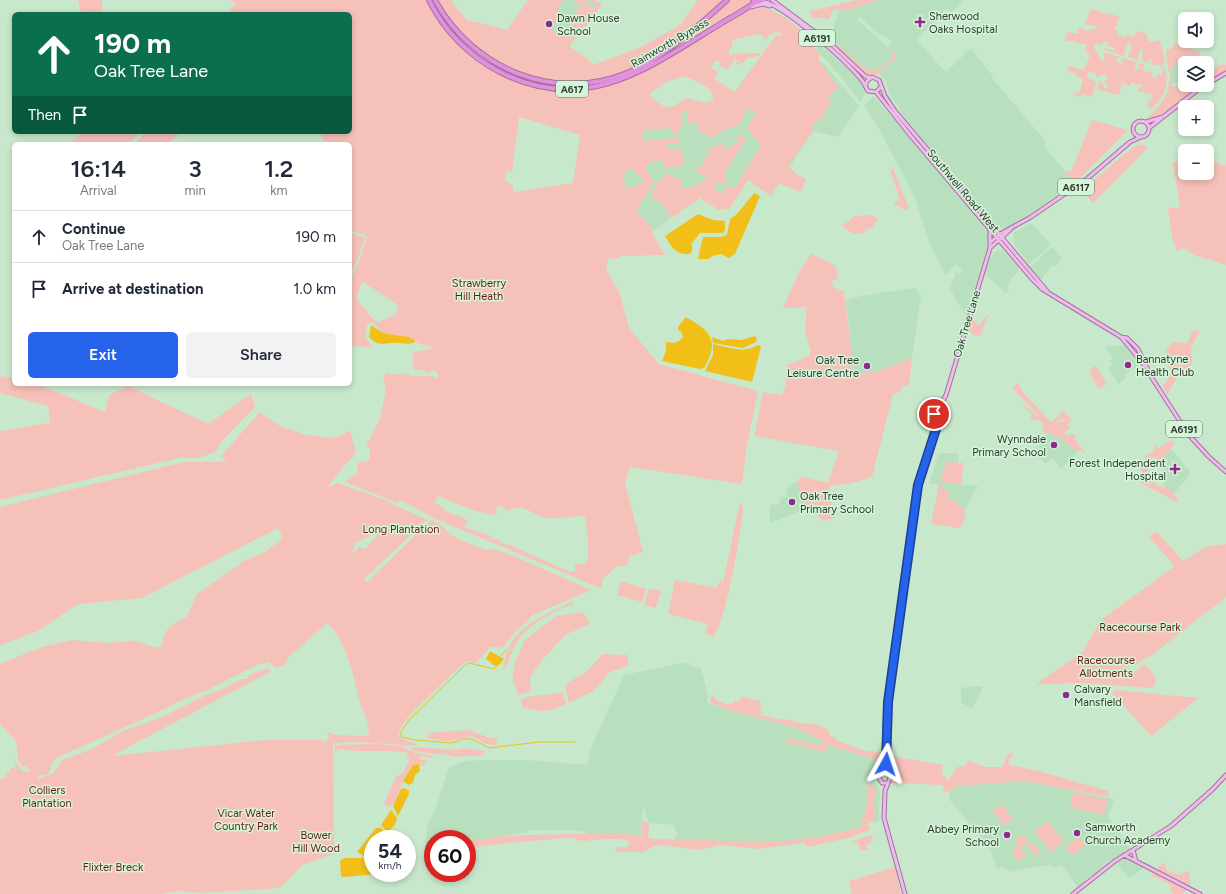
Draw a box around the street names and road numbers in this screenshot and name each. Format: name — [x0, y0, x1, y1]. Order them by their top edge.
street label: Rainworth Bypass — [629, 15, 711, 71]
road number: A6191 — [799, 30, 835, 46]
road number: A617 — [556, 81, 588, 97]
street label: Southwell Road West — [924, 147, 1002, 235]
road number: A6117 — [1058, 179, 1094, 195]
street label: Oak Tree Lane — [951, 289, 983, 359]
road number: A6191 — [1166, 421, 1202, 437]

